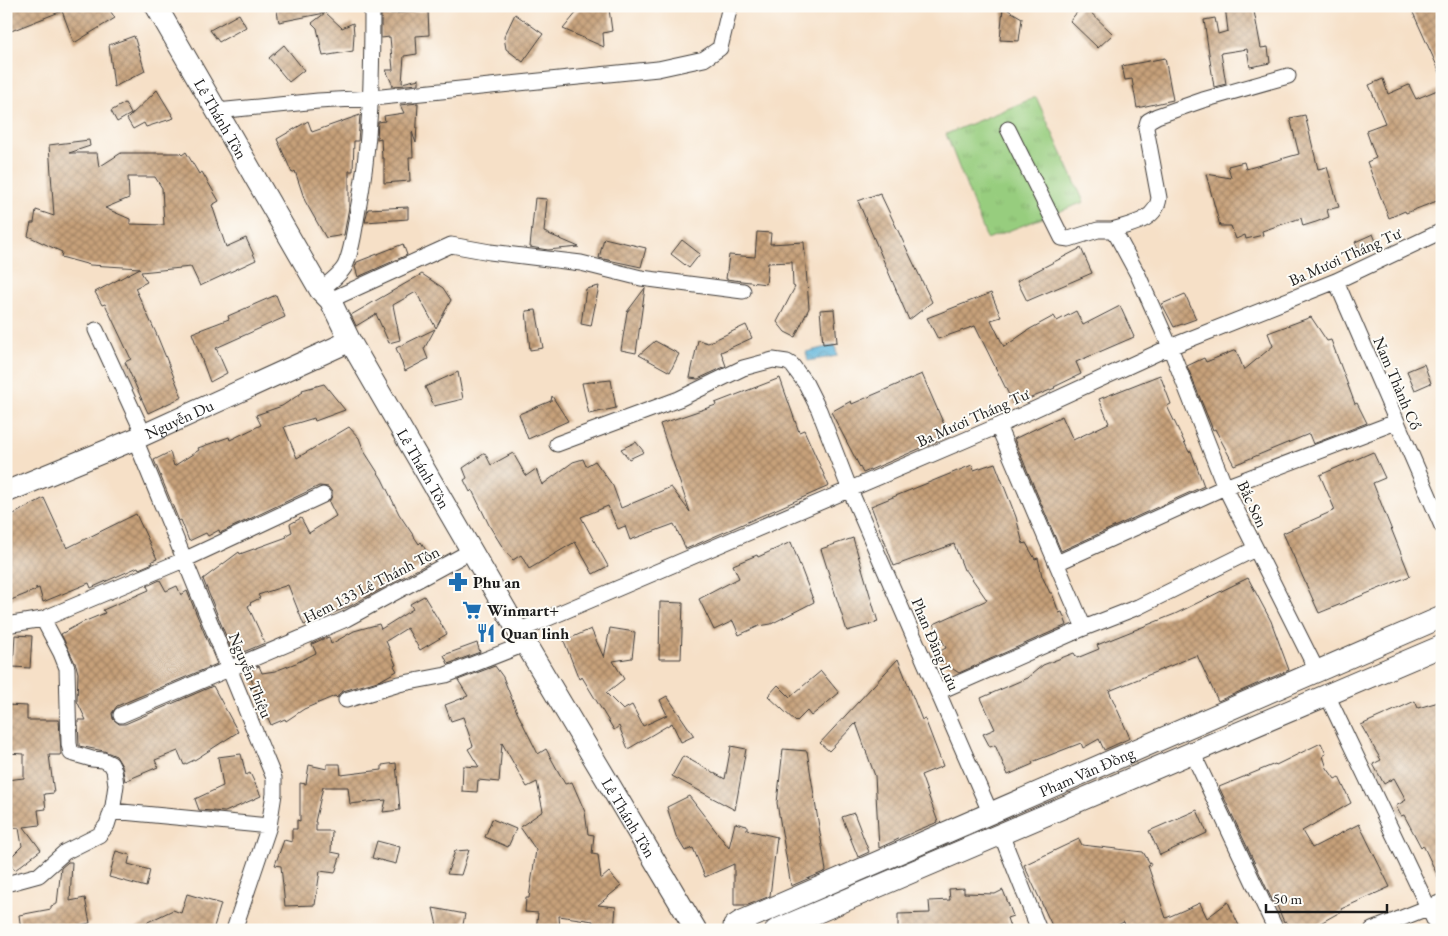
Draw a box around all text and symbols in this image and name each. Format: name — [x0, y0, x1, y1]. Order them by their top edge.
street label: Lê Thánh Tôn — [189, 75, 252, 163]
street label: Ba Mươi Tháng Tư — [1286, 222, 1405, 291]
street label: Nam Thành Cổ — [1368, 333, 1427, 433]
street label: Ba Mươi Tháng Tư — [914, 383, 1033, 452]
street label: Nguyễn Du — [142, 394, 218, 444]
street label: Lê Thánh Tôn — [392, 425, 455, 513]
street label: Bắc Sơn — [1233, 477, 1273, 532]
street label: Hem 133 Lê Thánh Tôn — [299, 541, 444, 628]
pharmacy icon: Phu an — [447, 571, 469, 593]
place label: Phu an — [473, 572, 520, 593]
street label: Phan Đăng Lưu — [907, 595, 965, 694]
supermarket icon: Winmart+ — [461, 599, 483, 621]
place label: Winmart+ — [487, 600, 559, 621]
restaurant icon: Quan linh — [475, 622, 497, 644]
place label: Quan linh — [501, 623, 569, 644]
street label: Nguyễn Thiệu — [224, 629, 277, 721]
street label: Phạm Văn Đồng — [1036, 742, 1138, 802]
street label: Lê Thánh Tôn — [597, 774, 661, 862]
scale bar — [1266, 881, 1387, 913]
text: 50 m — [1273, 889, 1302, 908]

